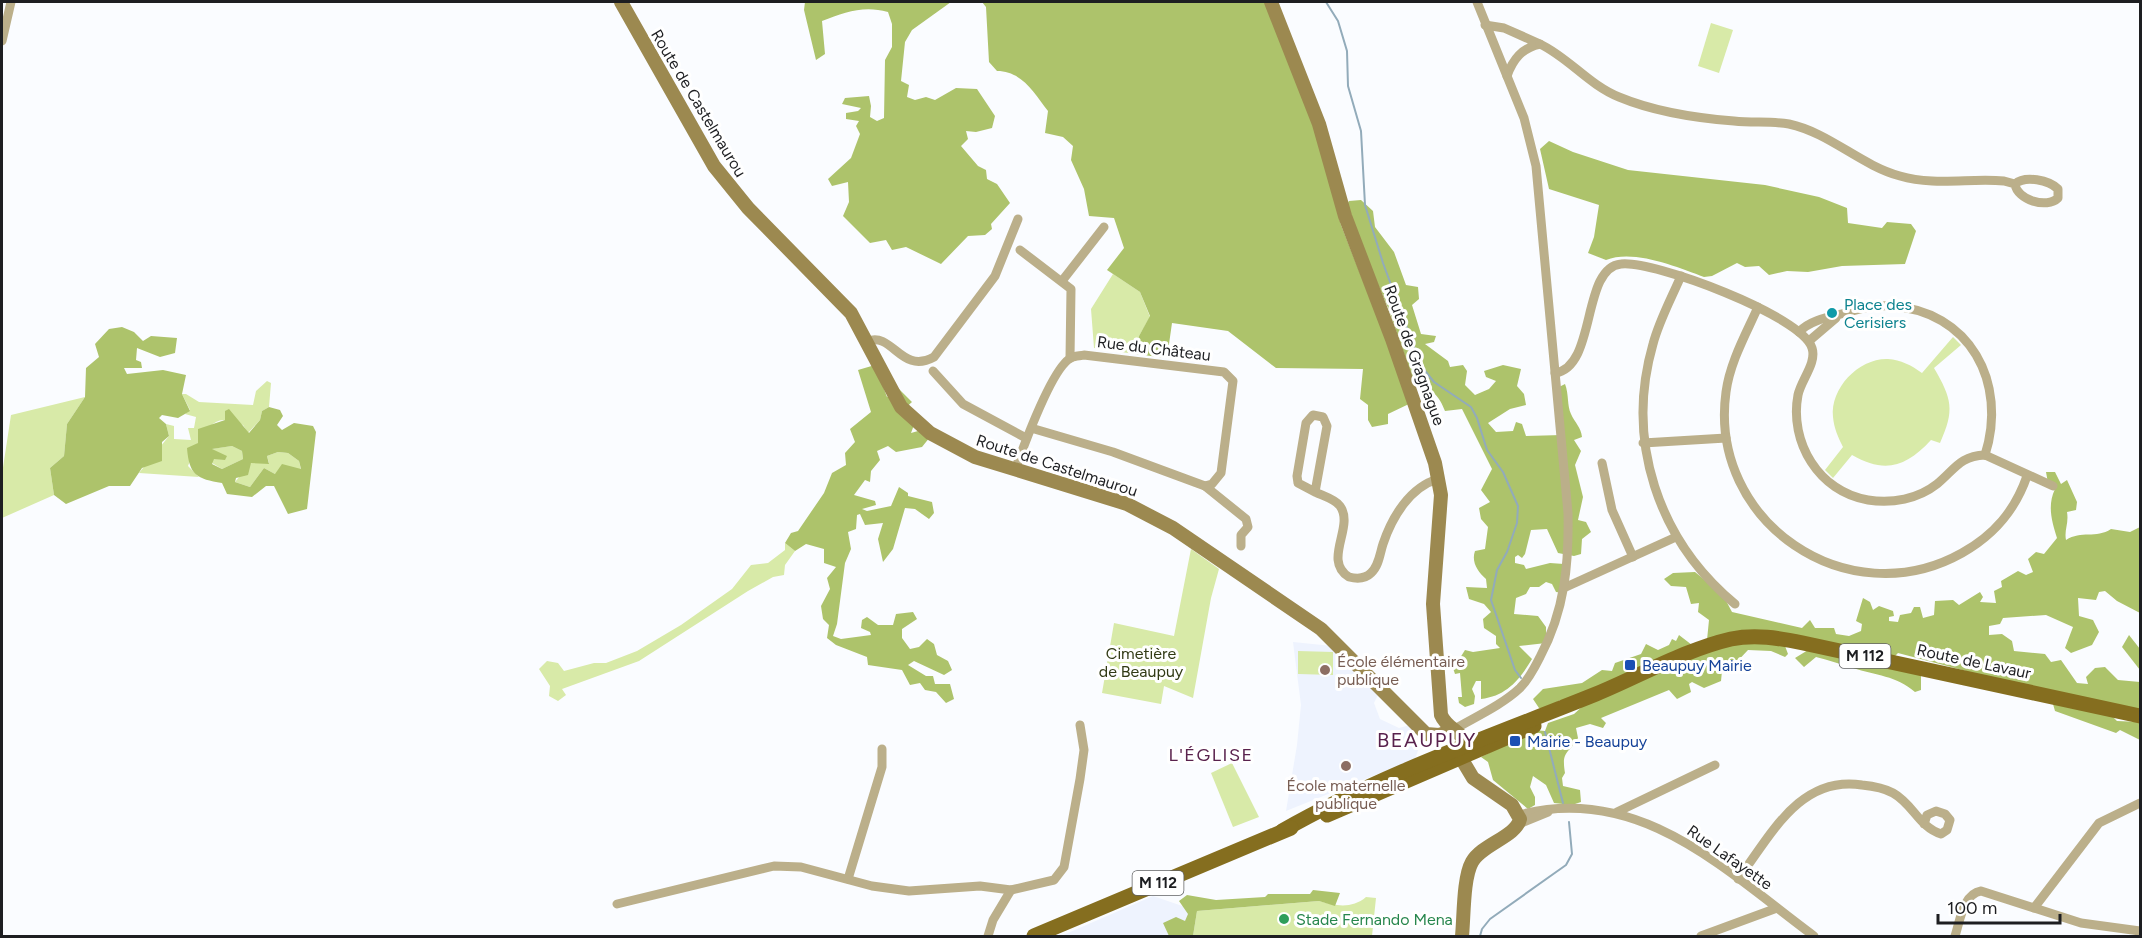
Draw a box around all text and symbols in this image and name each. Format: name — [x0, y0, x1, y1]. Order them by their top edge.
street label: Route de Castelmaurou — [647, 26, 750, 180]
street label: Route de Gragnague — [1380, 282, 1449, 428]
place label: Place des Cerisiers — [1844, 295, 1912, 332]
marker: Place des Cerisiers — [1825, 306, 1839, 320]
street label: Rue du Château — [1096, 332, 1212, 365]
street label: Route de Castelmaurou — [974, 430, 1140, 501]
street label: Route de Lavaur — [1915, 640, 2033, 683]
park label: Cimetière de Beaupuy — [1099, 644, 1184, 681]
road number: M 112 — [1840, 644, 1890, 668]
place label: École élémentaire publique — [1337, 652, 1465, 689]
place label: Beaupuy Mairie — [1642, 656, 1752, 675]
marker: Beaupuy Mairie — [1623, 658, 1637, 672]
marker: École élémentaire publique — [1318, 663, 1332, 677]
district label: BEAUPUY — [1377, 728, 1477, 752]
place label: Mairie - Beaupuy — [1527, 732, 1648, 751]
marker: Mairie - Beaupuy — [1508, 734, 1522, 748]
district label: L'ÉGLISE — [1168, 744, 1254, 766]
marker: École maternelle publique — [1339, 759, 1353, 773]
place label: École maternelle publique — [1287, 776, 1406, 813]
street label: Rue Lafayette — [1683, 821, 1776, 894]
road number: M 112 — [1132, 871, 1184, 895]
scale bar — [1938, 887, 2060, 925]
text: 100 m — [1947, 897, 1997, 919]
place label: Stade Fernando Mena — [1296, 910, 1453, 929]
marker: Stade Fernando Mena — [1277, 912, 1291, 926]

